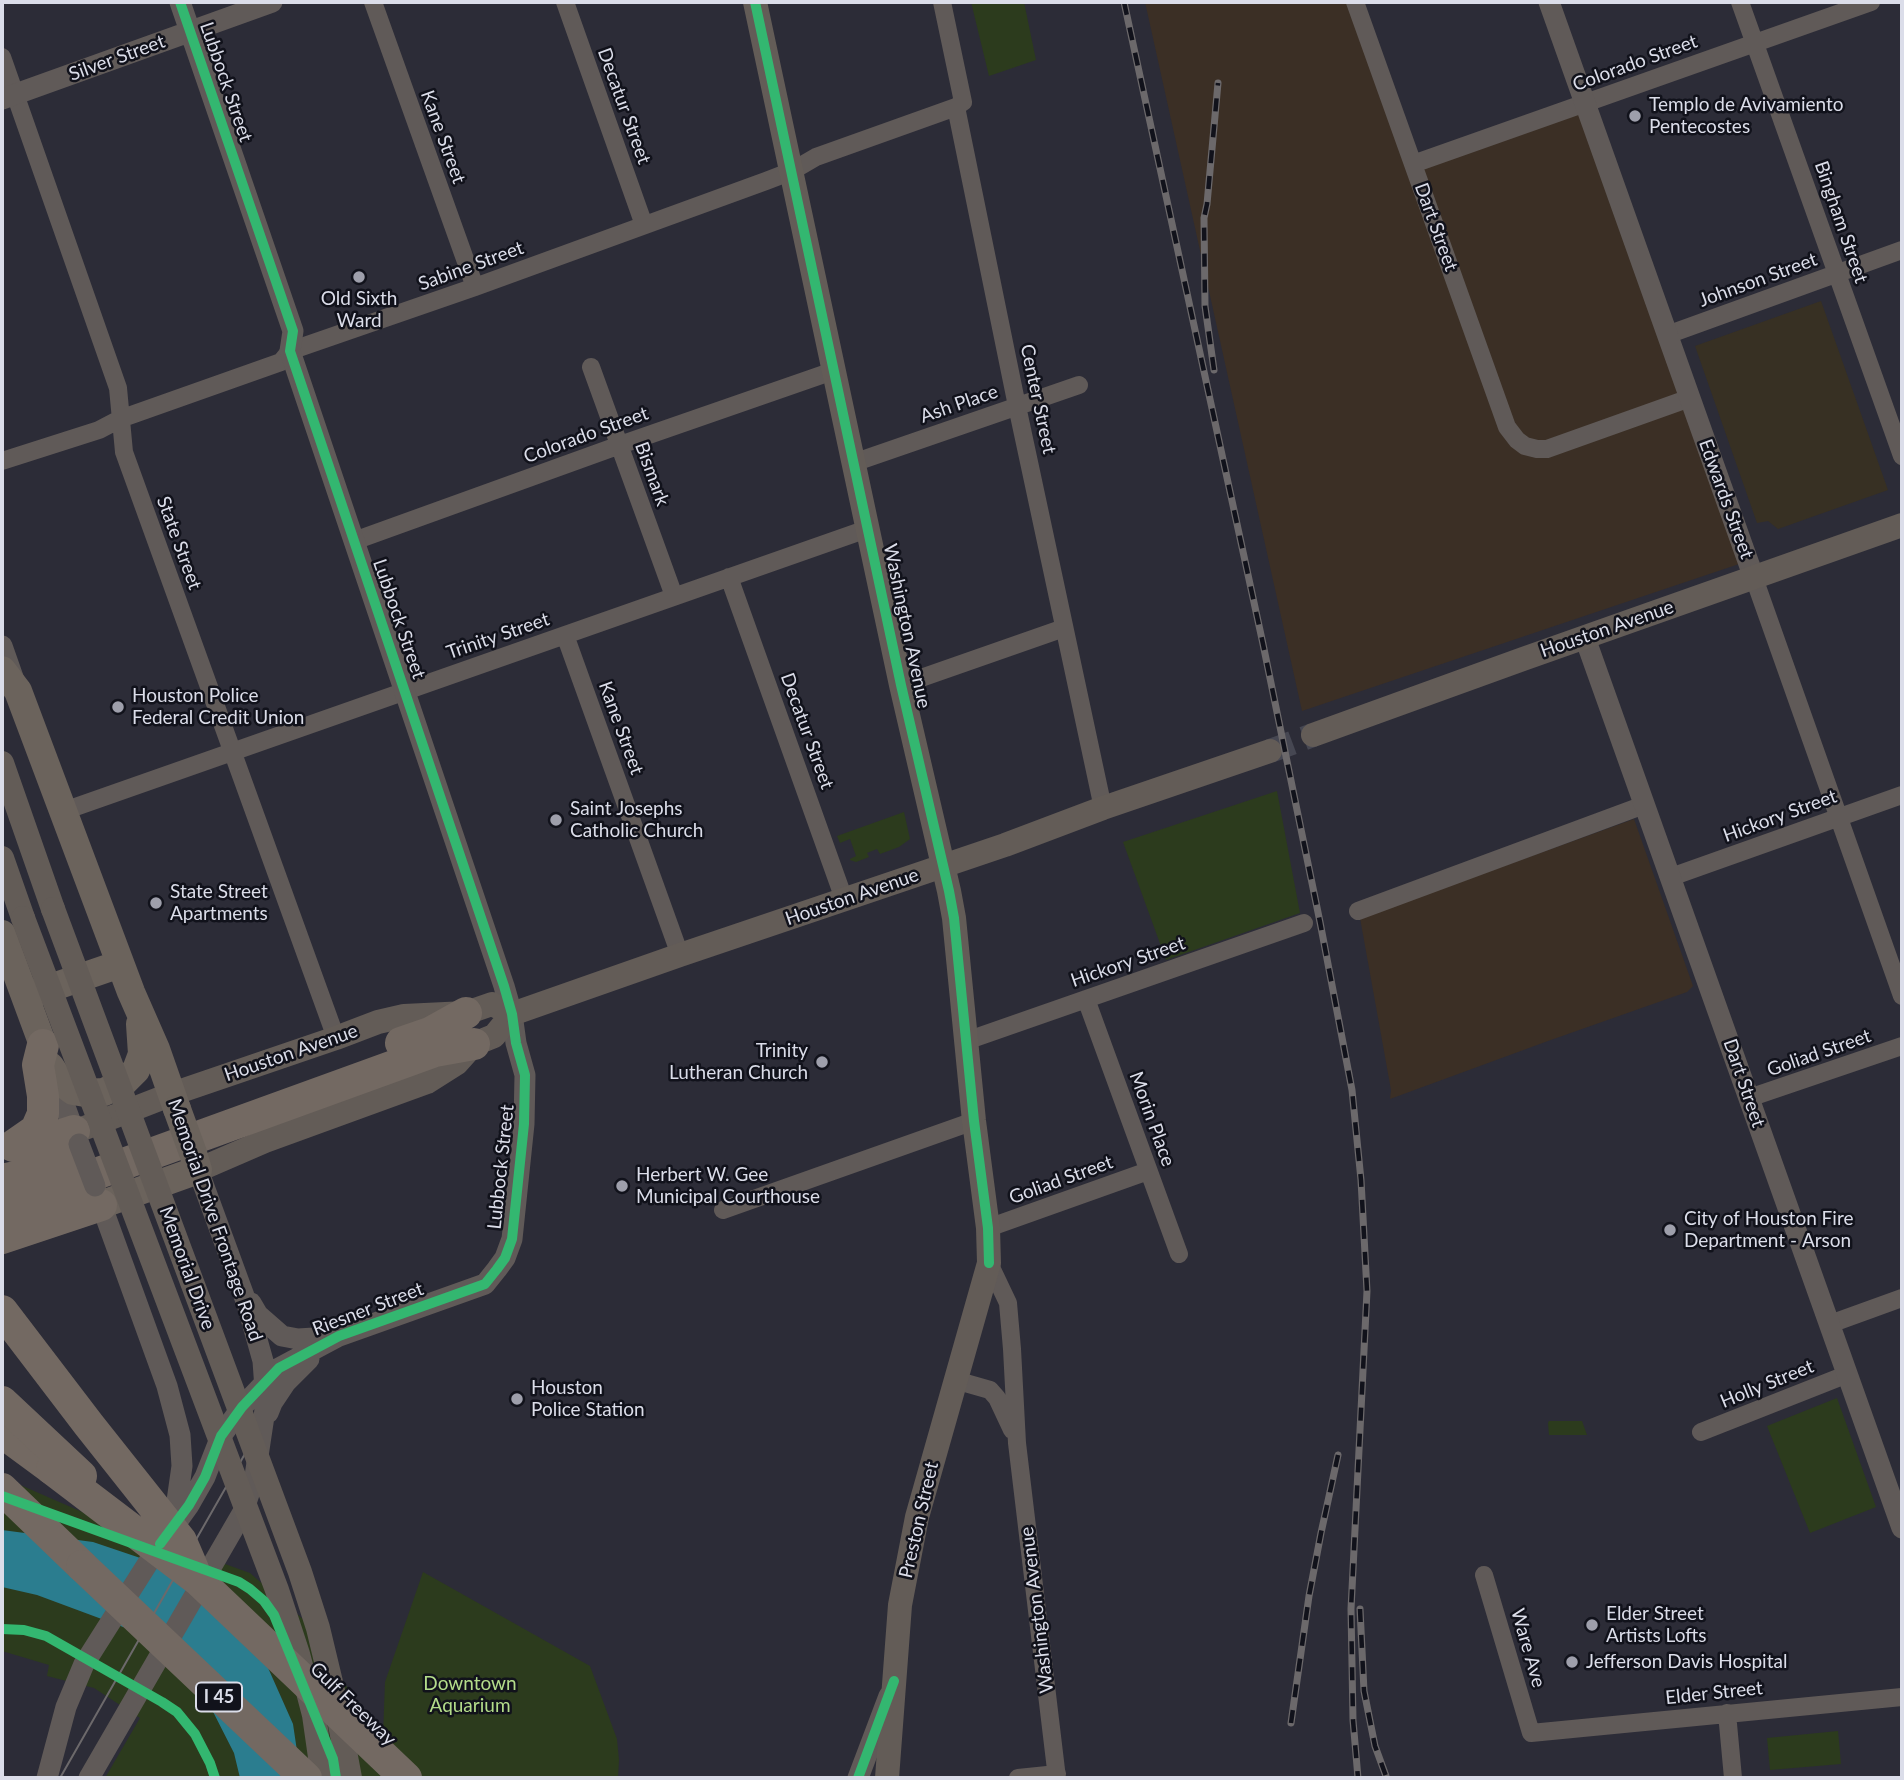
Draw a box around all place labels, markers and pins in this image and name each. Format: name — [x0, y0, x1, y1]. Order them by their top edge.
place label: Templo de Avivamiento Pentecostes — [1649, 94, 1844, 138]
marker: Templo de Avivamiento Pentecostes — [1627, 108, 1643, 124]
marker: Old Sixth Ward — [351, 269, 367, 285]
place label: Old Sixth Ward — [321, 288, 397, 332]
place label: Houston Police Federal Credit Union — [132, 685, 304, 729]
marker: Houston Police Federal Credit Union — [110, 699, 126, 715]
place label: Saint Josephs Catholic Church — [570, 798, 703, 842]
marker: Saint Josephs Catholic Church — [548, 812, 564, 828]
place label: State Street Apartments — [170, 881, 268, 925]
marker: State Street Apartments — [148, 895, 164, 911]
place label: Trinity Lutheran Church — [669, 1040, 808, 1084]
marker: Trinity Lutheran Church — [814, 1054, 830, 1070]
place label: Herbert W. Gee Municipal Courthouse — [636, 1164, 820, 1208]
marker: Herbert W. Gee Municipal Courthouse — [614, 1178, 630, 1194]
place label: City of Houston Fire Department - Arson — [1684, 1208, 1853, 1252]
marker: City of Houston Fire Department - Arson — [1662, 1222, 1678, 1238]
place label: Houston Police Station — [531, 1377, 645, 1421]
marker: Houston Police Station — [509, 1391, 525, 1407]
place label: Elder Street Artists Lofts — [1606, 1603, 1706, 1647]
marker: Elder Street Artists Lofts — [1584, 1617, 1600, 1633]
place label: Jefferson Davis Hospital — [1586, 1651, 1787, 1673]
marker: Jefferson Davis Hospital — [1564, 1654, 1580, 1670]

